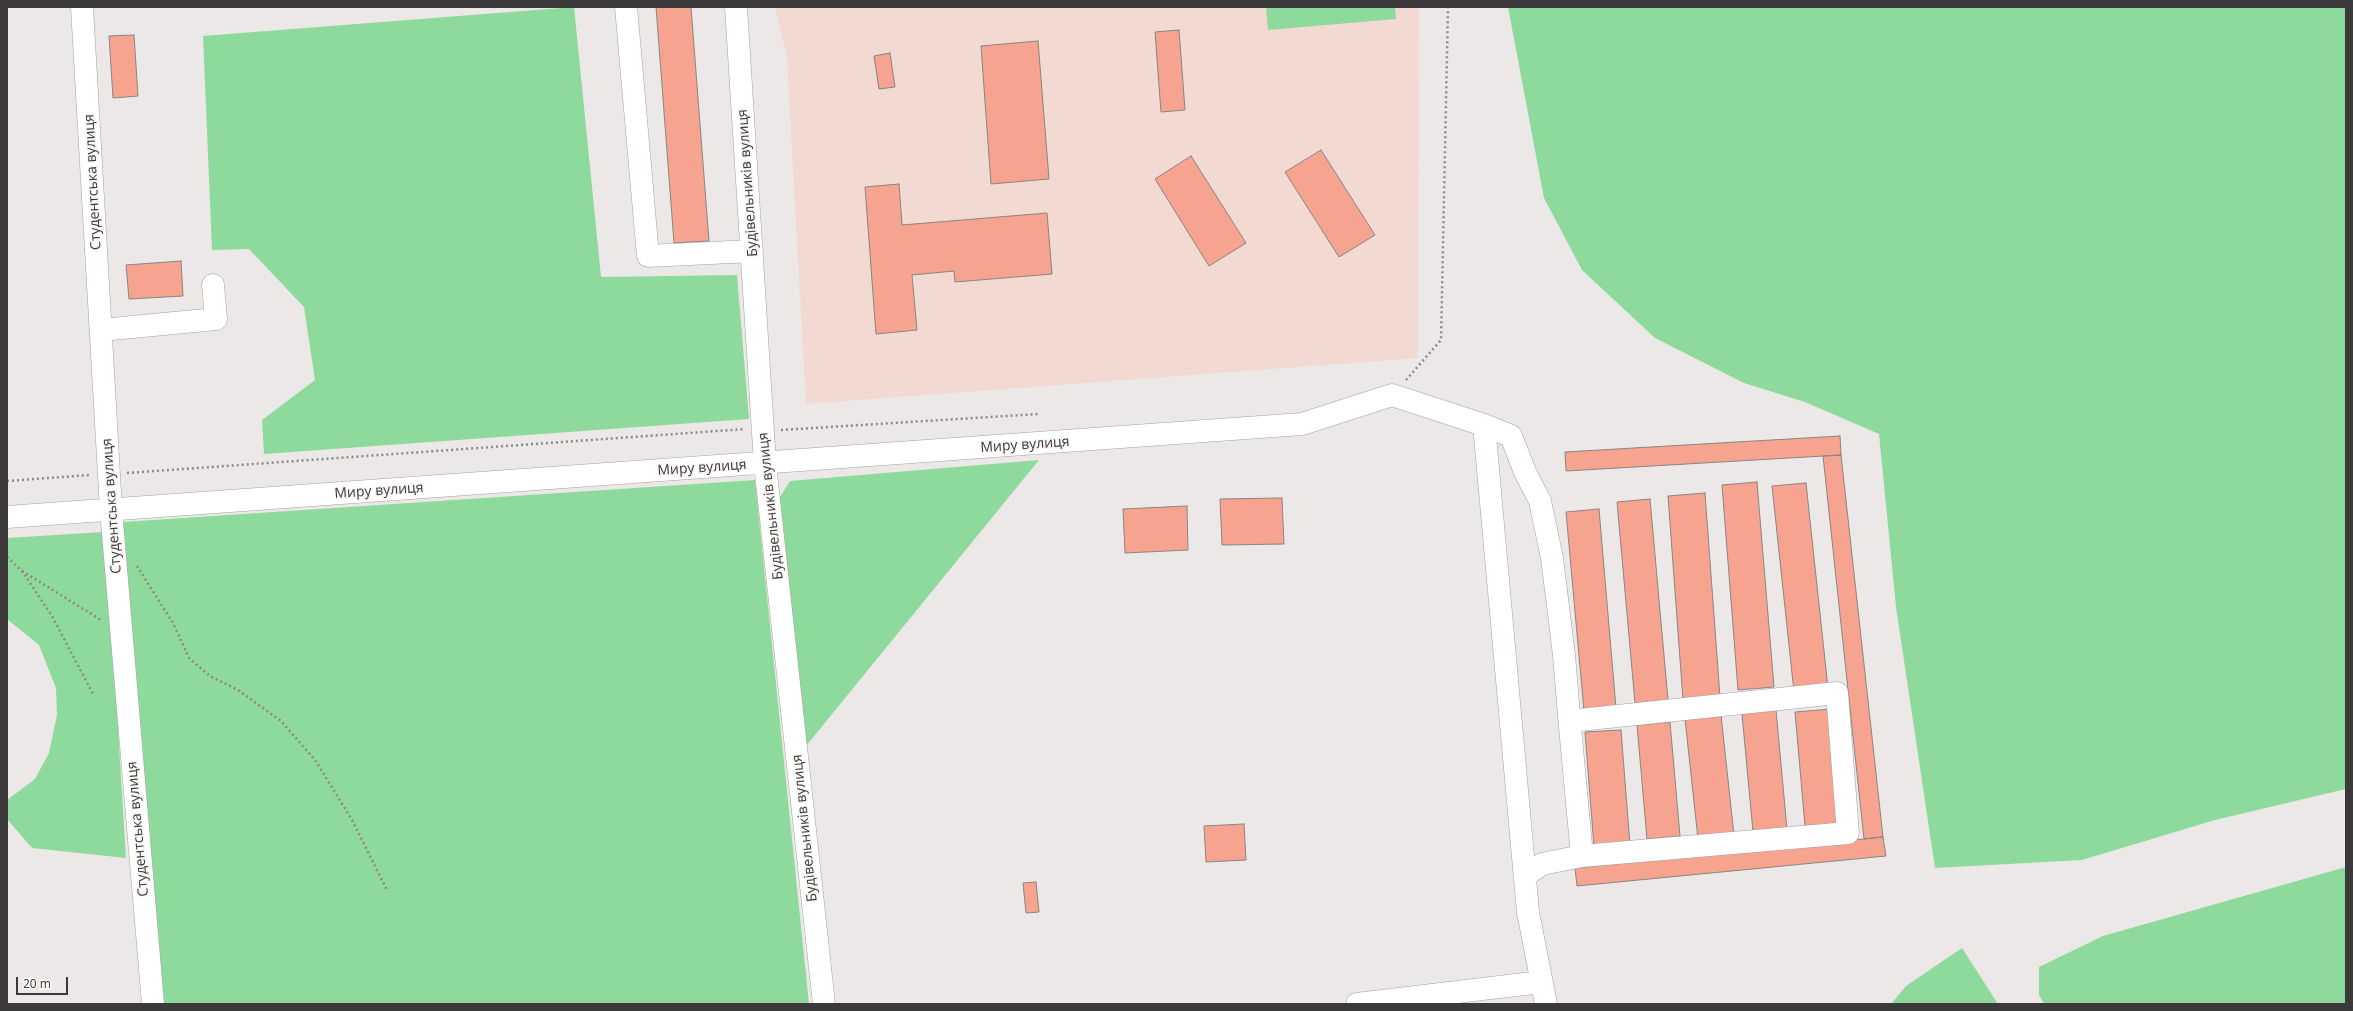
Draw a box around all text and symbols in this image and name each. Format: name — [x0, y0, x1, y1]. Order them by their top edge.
street label: Будівельників вулиця — [734, 109, 762, 257]
street label: Студентська вулиця — [81, 114, 105, 250]
street label: Будівельників вулиця — [755, 432, 787, 580]
street label: Миру вулиця — [980, 434, 1070, 456]
street label: Студентська вулиця — [99, 438, 125, 574]
street label: Миру вулиця — [657, 457, 747, 479]
street label: Миру вулиця — [334, 480, 424, 502]
street label: Будівельників вулиця — [789, 754, 821, 902]
street label: Студентська вулиця — [124, 761, 152, 897]
scale bar — [18, 969, 70, 995]
text: 20 m — [23, 975, 51, 992]

